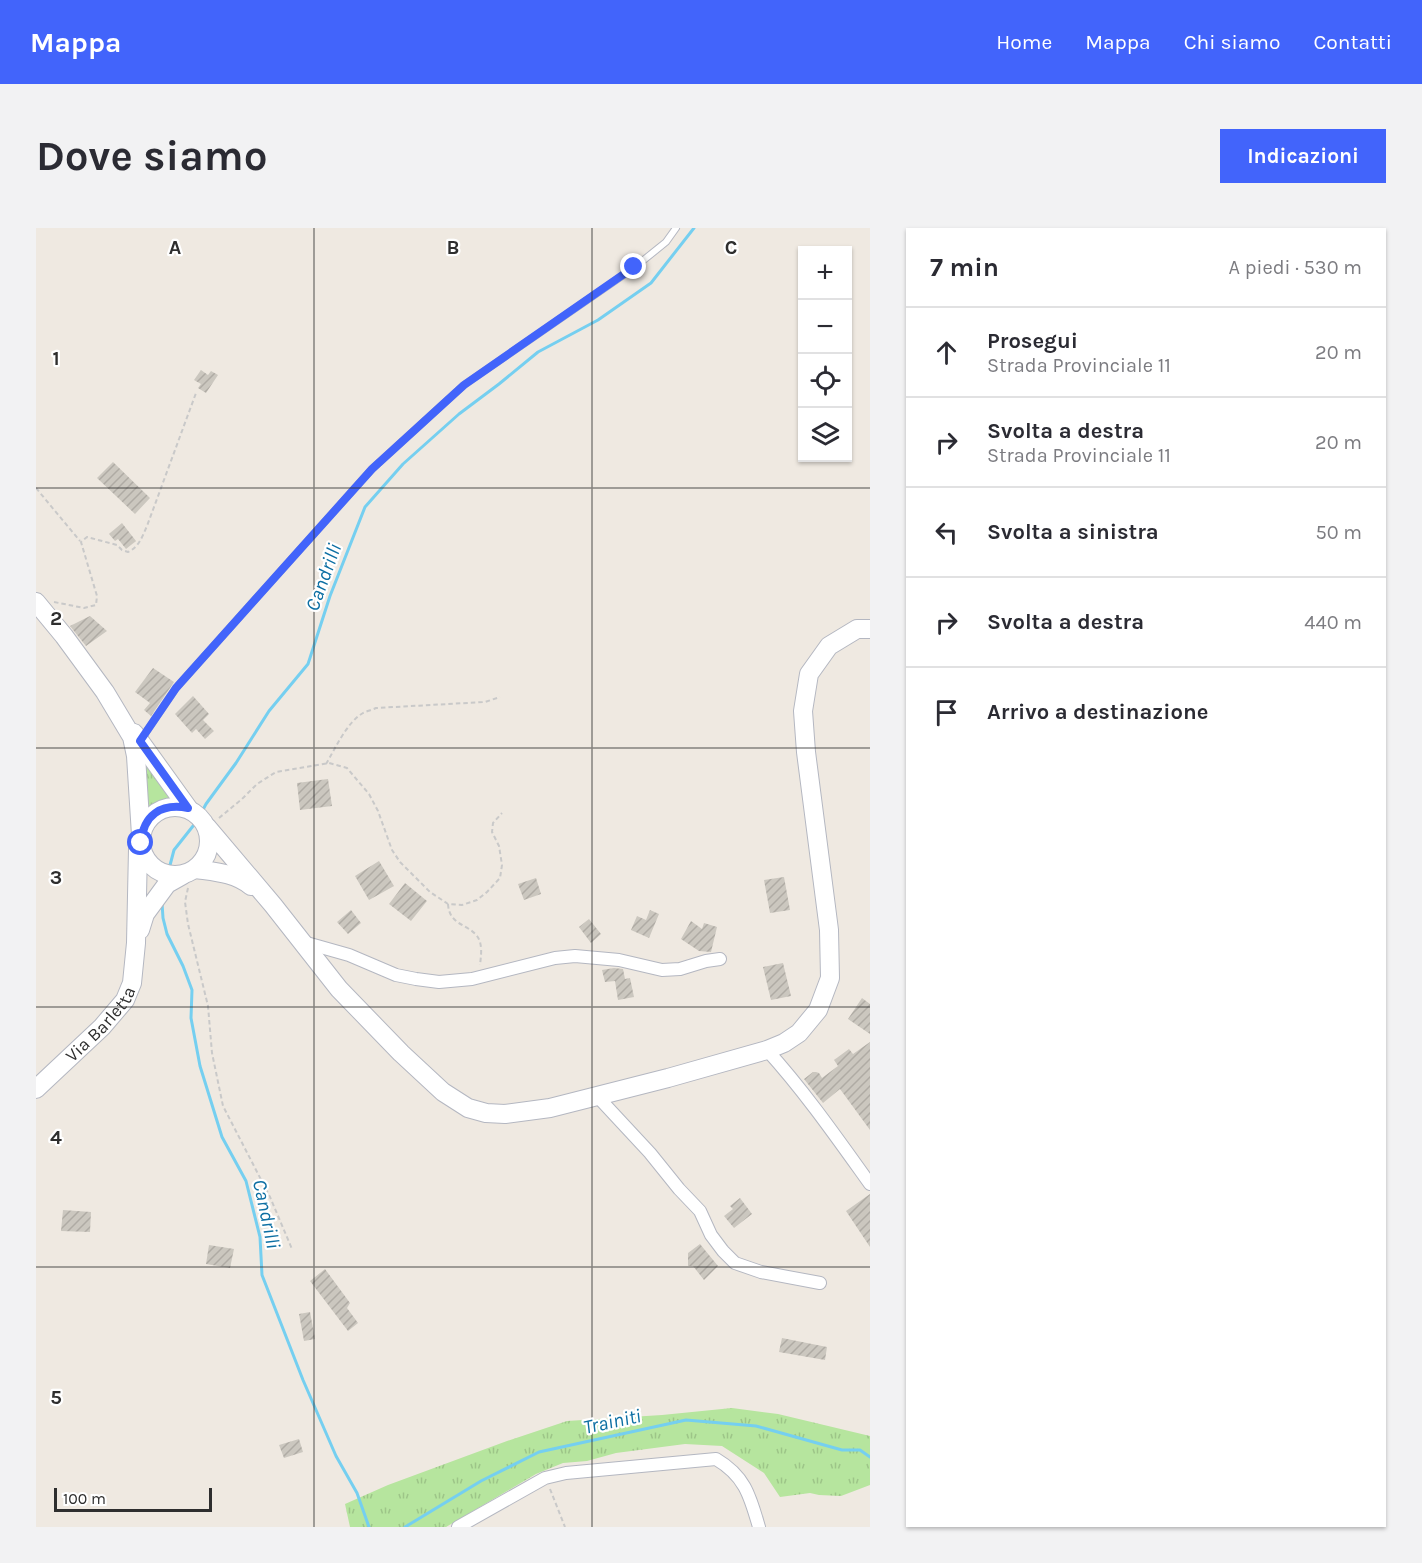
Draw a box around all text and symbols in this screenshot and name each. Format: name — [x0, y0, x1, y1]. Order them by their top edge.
text: Mappa — [30, 26, 121, 59]
text: Home — [996, 30, 1052, 54]
text: Mappa — [1085, 30, 1151, 54]
text: Chi siamo — [1184, 30, 1280, 54]
text: Contatti — [1313, 30, 1392, 54]
button: Indicazioni — [1220, 129, 1386, 183]
text: Dove siamo — [36, 131, 267, 181]
text: A — [169, 236, 182, 259]
text: B — [447, 236, 459, 259]
text: C — [725, 236, 737, 259]
map controls — [798, 246, 852, 462]
button: + — [798, 246, 852, 300]
text: 7 min — [930, 252, 999, 283]
route end — [620, 253, 646, 279]
text: A piedi · 530 m — [1229, 256, 1362, 279]
button: − — [798, 300, 852, 354]
text: Prosegui — [987, 328, 1078, 354]
icon: ahead — [930, 336, 963, 369]
text: 20 m — [1315, 341, 1362, 364]
text: 1 — [52, 347, 60, 370]
button: locate — [798, 354, 852, 408]
text: Strada Provinciale 11 — [987, 354, 1171, 377]
button: layers — [798, 408, 852, 462]
text: Svolta a destra — [987, 418, 1144, 444]
icon: right — [930, 426, 963, 459]
text: 20 m — [1315, 431, 1362, 454]
text: Strada Provinciale 11 — [987, 444, 1171, 467]
icon: left — [930, 516, 963, 549]
text: Svolta a sinistra — [987, 519, 1159, 545]
text: 50 m — [1315, 521, 1362, 544]
water label: Candrilli — [301, 540, 346, 614]
icon: right — [930, 606, 963, 639]
text: 2 — [50, 607, 62, 630]
text: Svolta a destra — [987, 609, 1144, 635]
text: 440 m — [1304, 611, 1362, 634]
icon: arrive — [930, 696, 963, 729]
text: Arrivo a destinazione — [987, 699, 1208, 725]
route start — [127, 829, 153, 855]
text: 3 — [50, 866, 62, 889]
street label: Via Barletta — [61, 983, 140, 1067]
text: 4 — [50, 1126, 62, 1149]
water label: Candrilli — [248, 1177, 285, 1251]
text: 5 — [50, 1386, 62, 1409]
water label: Trainiti — [581, 1404, 643, 1439]
scale bar — [54, 1485, 212, 1512]
text: 100 m — [63, 1489, 106, 1508]

